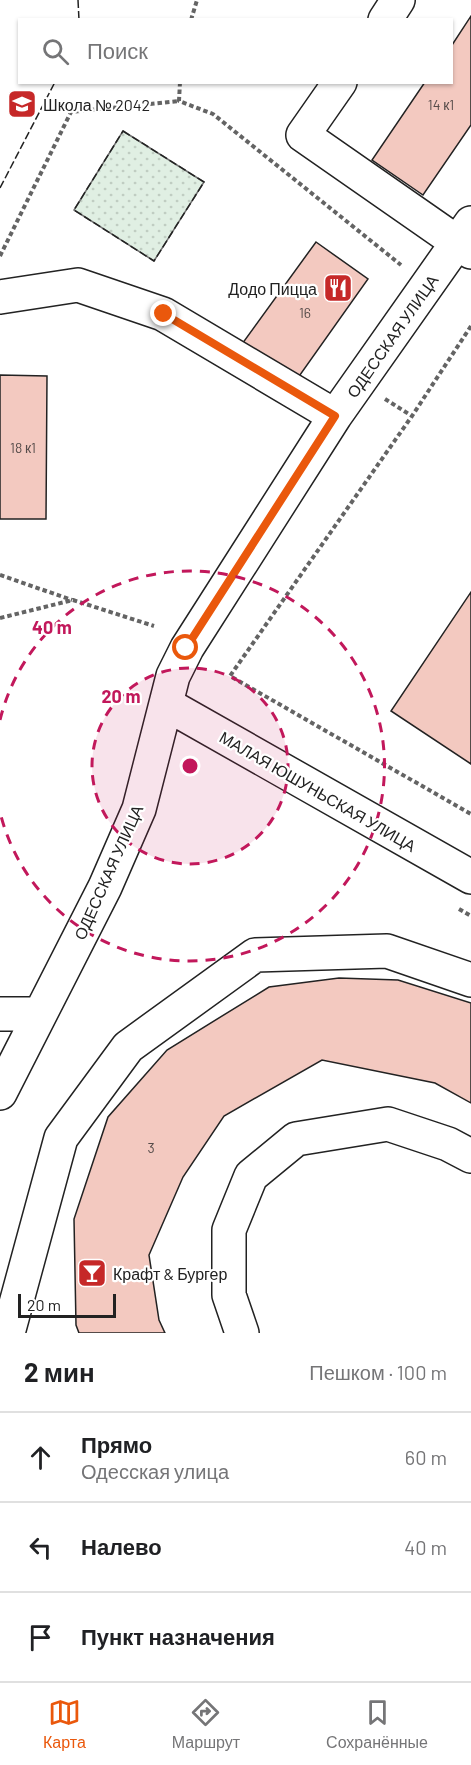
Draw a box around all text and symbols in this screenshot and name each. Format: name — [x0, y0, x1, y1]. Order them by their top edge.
search box — [18, 18, 453, 84]
icon: search — [39, 35, 72, 68]
text: Поиск — [87, 37, 148, 63]
school or university icon: Школа № 2042 — [6, 88, 38, 120]
place label: Школа № 2042 — [43, 95, 150, 114]
house number: 14 к1 — [428, 96, 454, 113]
street label: ОДЕССКАЯ УЛИЦА — [342, 271, 442, 401]
restaurant icon: Додо Пицца — [322, 272, 354, 304]
place label: Додо Пицца — [228, 279, 317, 298]
route end — [150, 300, 176, 326]
house number: 16 — [299, 304, 311, 321]
house number: 18 к1 — [10, 439, 36, 456]
text: 40 m — [32, 616, 72, 638]
route start — [172, 634, 198, 660]
text: 20 m — [102, 685, 140, 707]
street label: МАЛАЯ ЮШУНЬСКАЯ УЛИЦА — [217, 727, 420, 855]
centre of rings — [180, 756, 200, 776]
street label: ОДЕССКАЯ УЛИЦА — [70, 801, 146, 942]
house number: 3 — [147, 1139, 155, 1156]
bar icon: Крафт & Бургер — [76, 1257, 108, 1289]
place label: Крафт & Бургер — [113, 1264, 227, 1283]
scale bar — [18, 1291, 116, 1318]
text: 20 m — [27, 1295, 61, 1314]
text: 2 мин — [24, 1356, 95, 1387]
text: Пешком · 100 m — [309, 1360, 447, 1384]
text: Прямо — [81, 1431, 152, 1457]
icon: ahead — [24, 1441, 57, 1474]
text: 60 m — [405, 1445, 447, 1469]
text: Одесская улица — [81, 1459, 229, 1483]
icon: left — [24, 1531, 57, 1564]
text: Налево — [81, 1533, 162, 1559]
text: 40 m — [404, 1535, 447, 1559]
icon: arrive — [24, 1621, 57, 1654]
text: Пункт назначения — [81, 1623, 275, 1649]
tab: Карта — [43, 1696, 86, 1752]
tab: Маршрут — [172, 1696, 240, 1752]
tab: Сохранённые — [326, 1696, 428, 1752]

